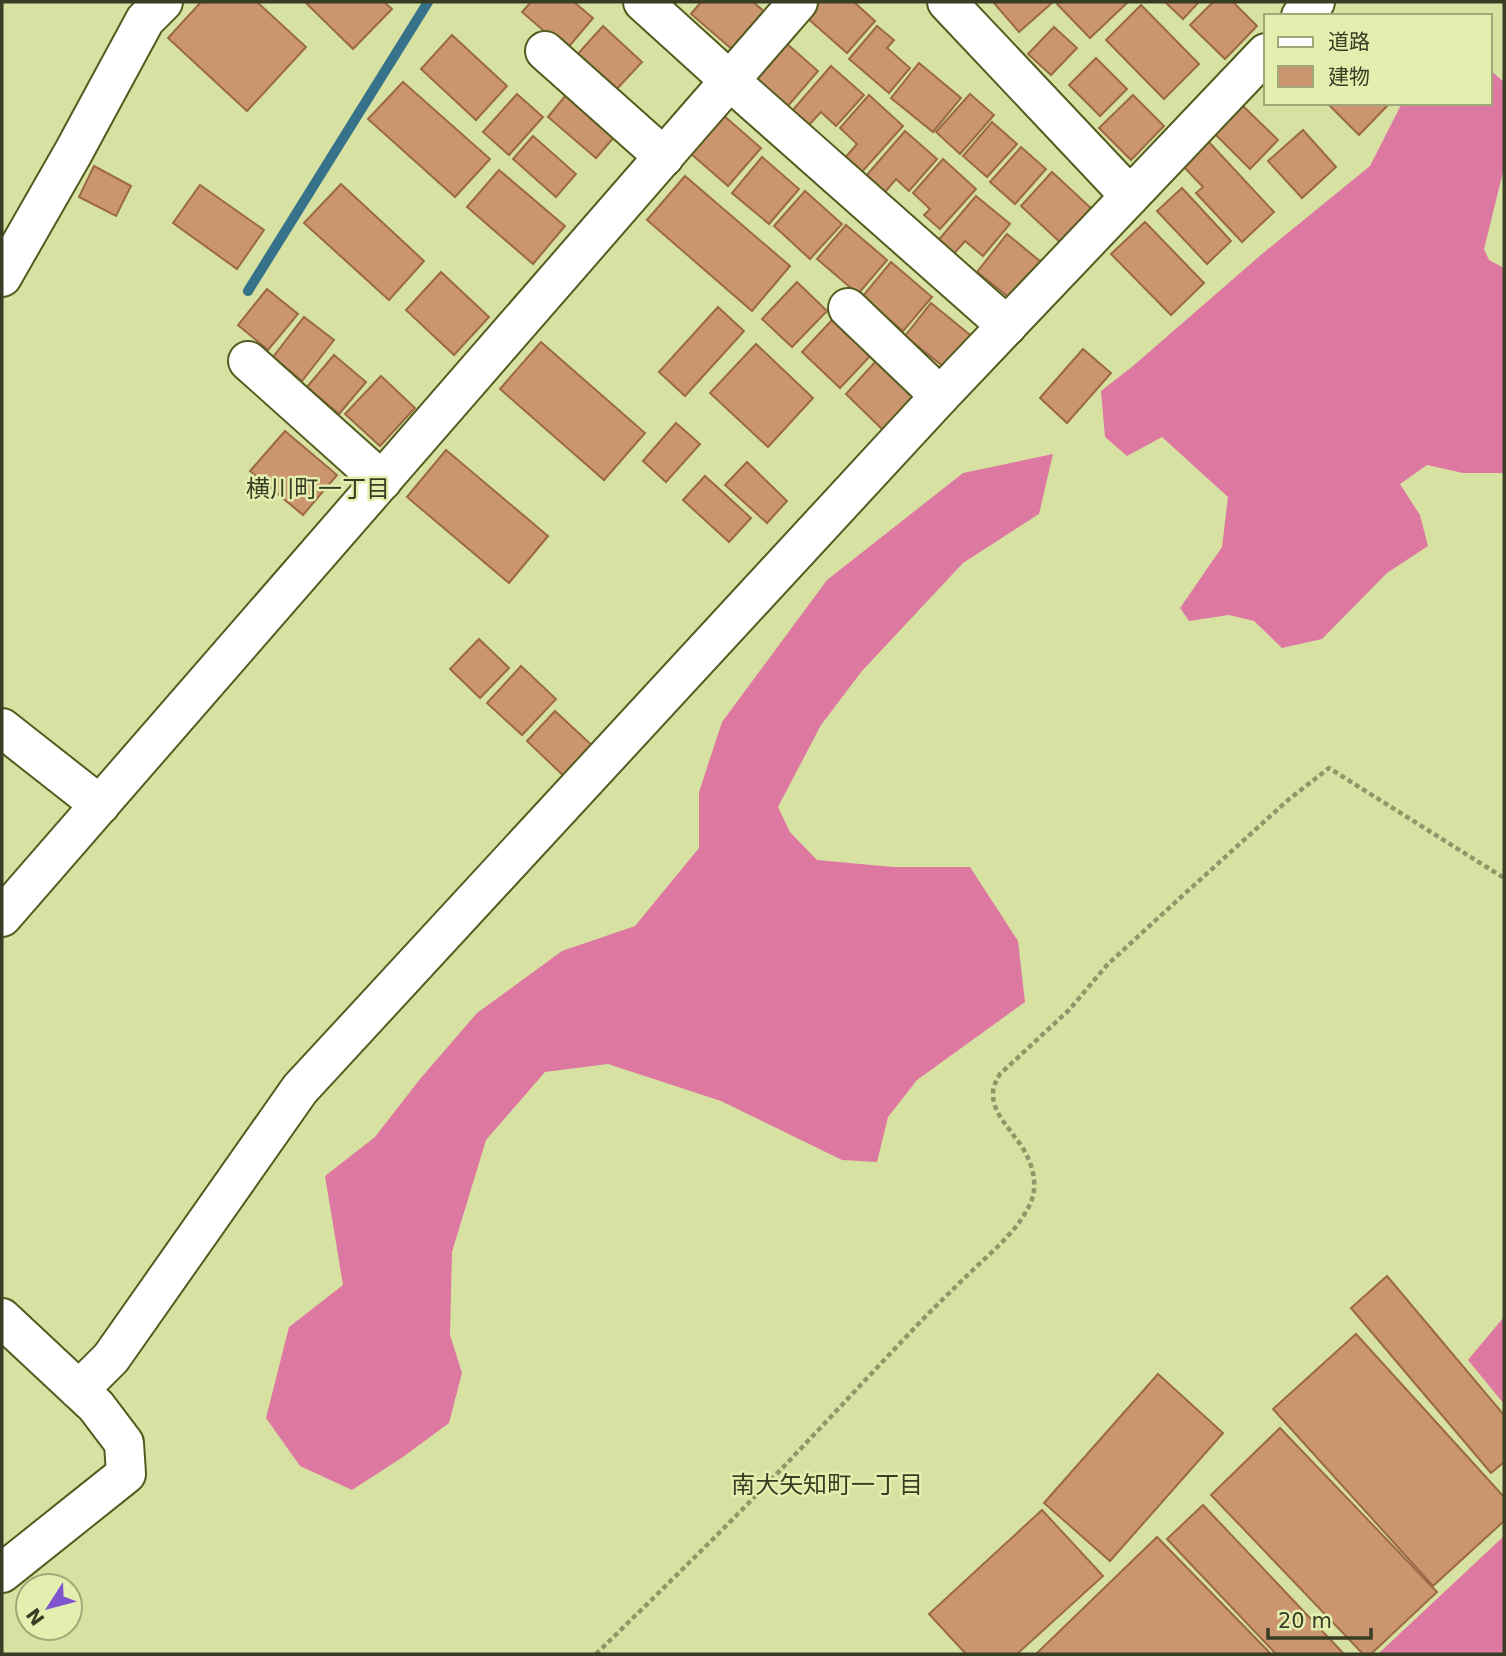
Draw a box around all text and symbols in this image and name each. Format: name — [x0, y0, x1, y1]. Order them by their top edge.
legend — [1264, 14, 1492, 105]
text: 道路 — [1328, 30, 1370, 54]
text: 建物 — [1328, 65, 1370, 89]
district label: 横川町一丁目 — [246, 475, 390, 503]
district label: 南大矢知町一丁目 — [731, 1471, 923, 1499]
north arrow — [14, 1572, 84, 1642]
scale bar — [1268, 1596, 1371, 1640]
text: N — [22, 1604, 49, 1630]
text: 20 m — [1278, 1609, 1332, 1633]

